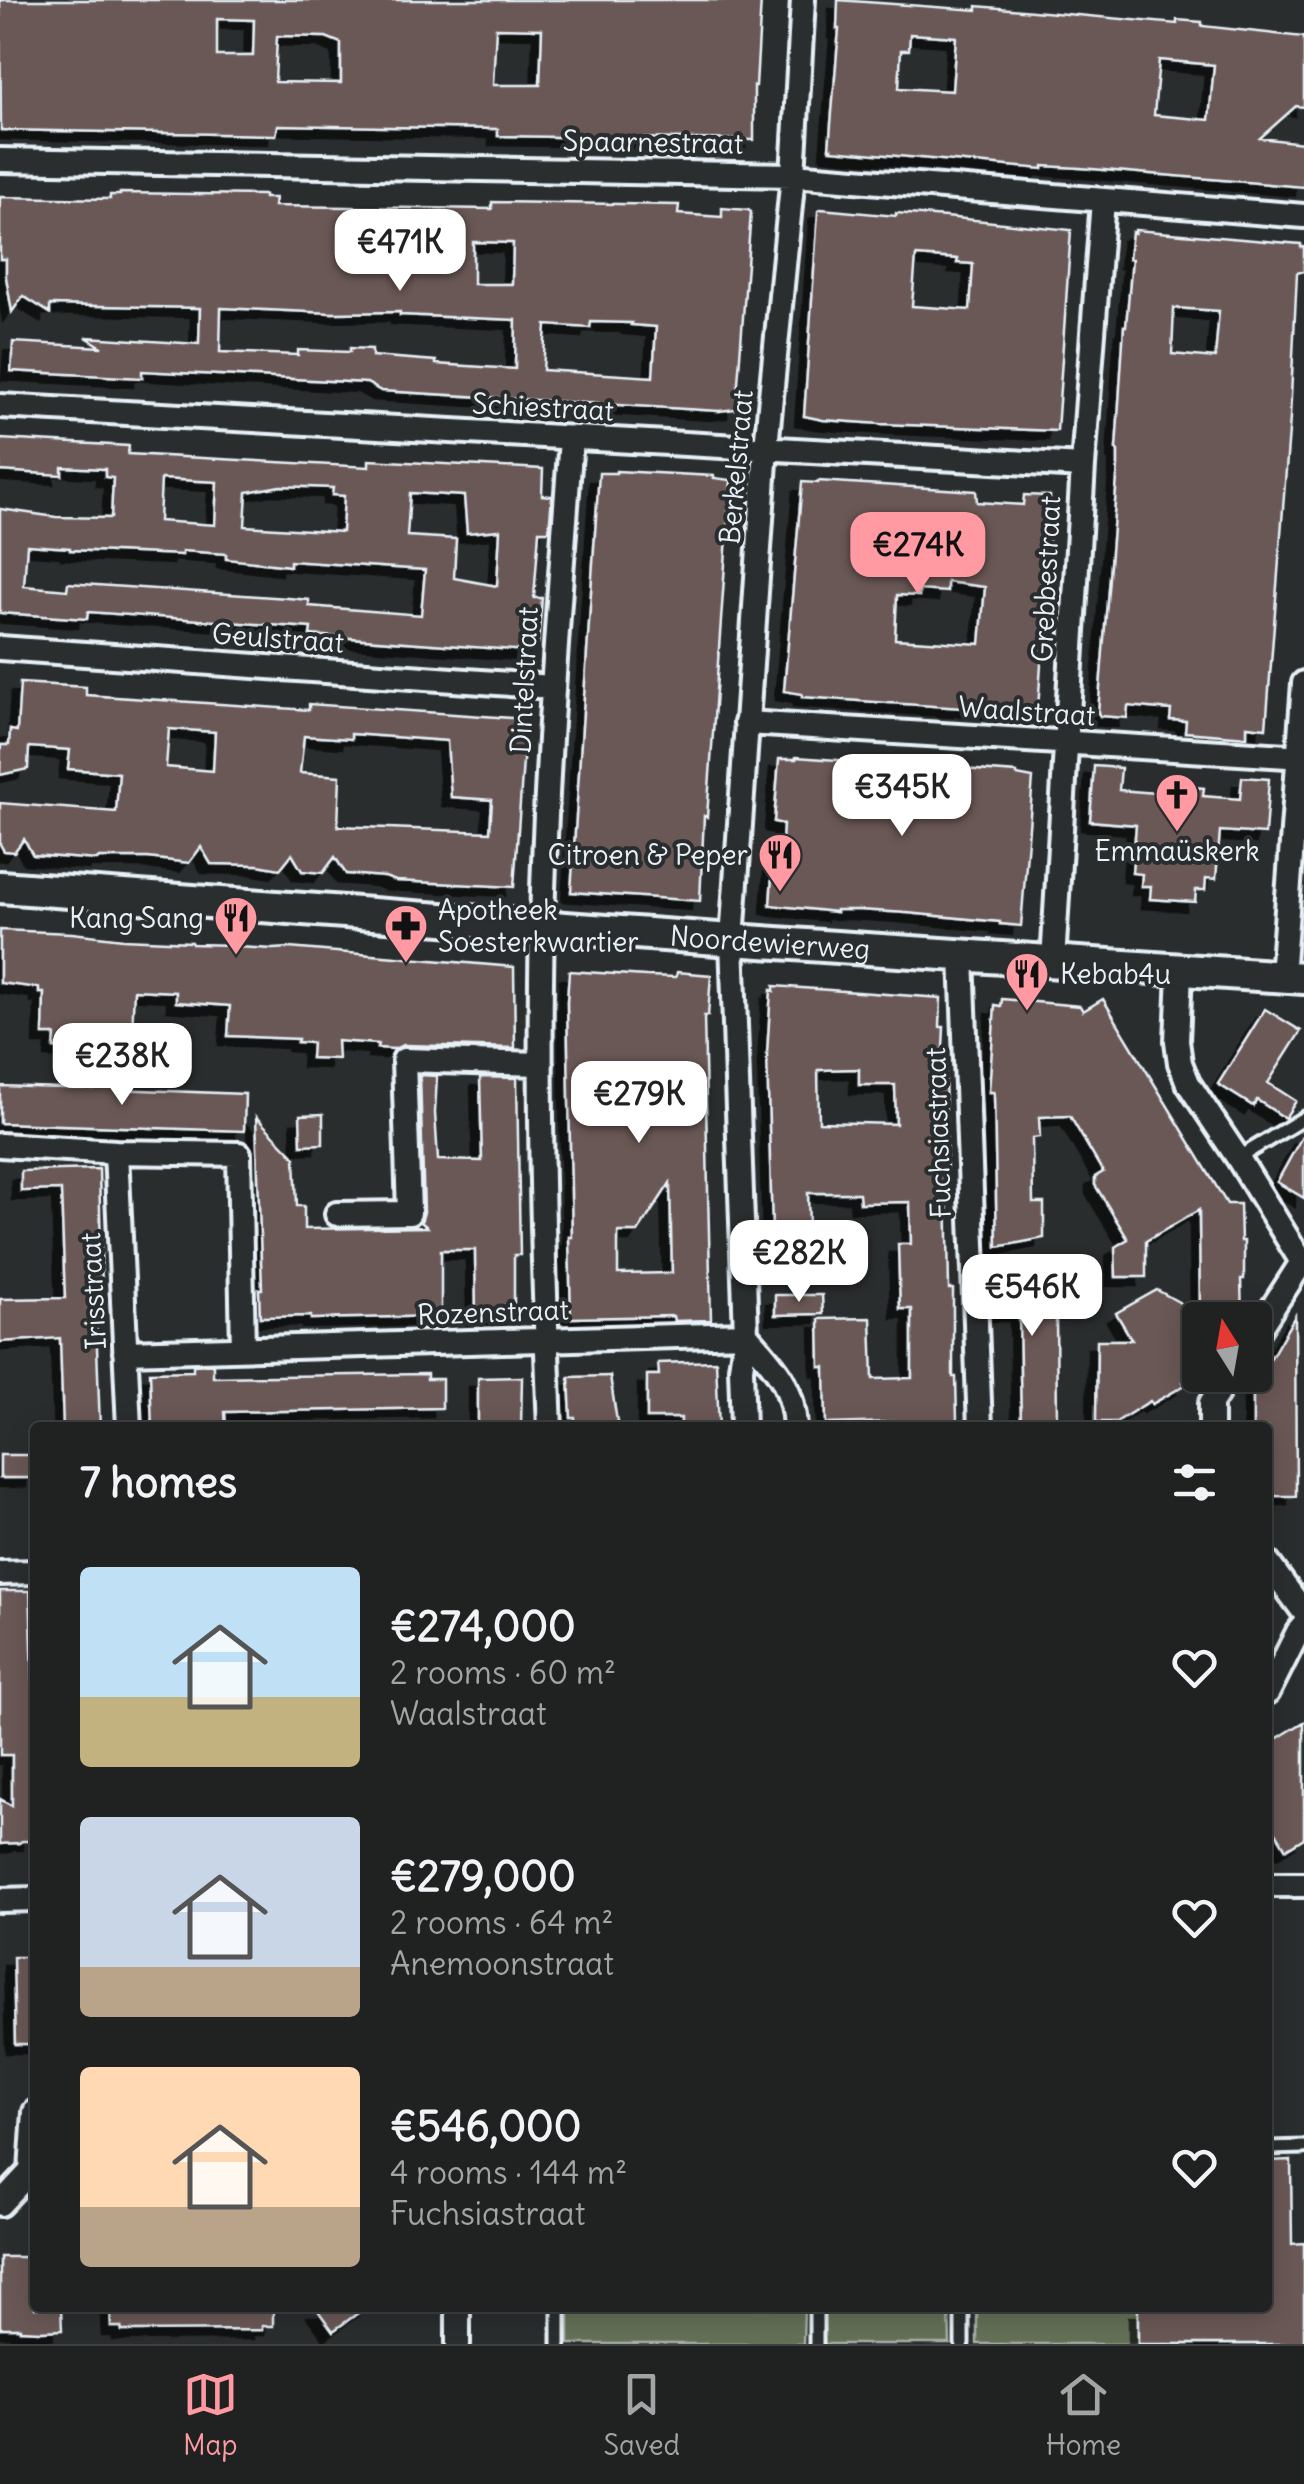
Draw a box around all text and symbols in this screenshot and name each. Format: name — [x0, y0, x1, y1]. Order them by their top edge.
street label: Spaarnestraat — [562, 122, 744, 162]
pin: €471K — [330, 209, 470, 294]
text: €471K — [357, 221, 443, 262]
street label: Schiestraat — [471, 385, 615, 429]
street label: Berkelstraat — [711, 388, 761, 546]
street label: Grebbestraat — [1024, 495, 1068, 663]
pin: €274K — [848, 512, 988, 597]
text: €274K — [872, 524, 964, 565]
street label: Dintelstraat — [502, 606, 546, 754]
street label: Geulstraat — [211, 615, 345, 661]
street label: Waalstraat — [957, 688, 1097, 734]
pin: €345K — [832, 754, 972, 839]
text: €345K — [854, 766, 950, 807]
church icon: Emmaüskerk — [1154, 772, 1200, 833]
restaurant icon: Citroen & Peper — [757, 832, 803, 893]
place label: Emmaüskerk — [1094, 833, 1260, 869]
place label: Citroen & Peper — [548, 837, 748, 873]
place label: Apotheek Soesterkwartier — [438, 892, 639, 960]
restaurant icon: Kang Sang — [213, 895, 259, 956]
place label: Kang Sang — [69, 900, 204, 936]
pharmacy icon: Apotheek Soesterkwartier — [383, 903, 429, 964]
street label: Noordewierweg — [669, 918, 871, 967]
restaurant icon: Kebab4u — [1004, 951, 1050, 1012]
place label: Kebab4u — [1060, 956, 1171, 992]
pin: €238K — [52, 1023, 192, 1108]
text: €238K — [75, 1035, 169, 1076]
street label: Fuchsiastraat — [917, 1047, 959, 1219]
pin: €279K — [569, 1061, 709, 1146]
text: €279K — [593, 1073, 685, 1114]
pin: €282K — [729, 1220, 869, 1305]
street label: Irisstraat — [72, 1232, 114, 1350]
text: €282K — [752, 1232, 846, 1273]
pin: €546K — [962, 1254, 1102, 1339]
text: €546K — [984, 1266, 1080, 1307]
street label: Rozenstraat — [416, 1291, 570, 1333]
north arrow — [1182, 1302, 1272, 1392]
map controls — [1182, 1302, 1272, 1392]
icon: filters — [1167, 1455, 1222, 1510]
text: 7 homes — [80, 1456, 237, 1508]
text: €274,000 — [390, 1600, 576, 1652]
icon: home — [160, 1607, 280, 1727]
icon: heart — [1167, 1640, 1222, 1695]
text: 2 rooms · 60 m² — [390, 1652, 616, 1693]
text: Waalstraat — [390, 1693, 547, 1734]
text: €279,000 — [390, 1850, 576, 1902]
icon: home — [160, 1857, 280, 1977]
icon: heart — [1167, 1890, 1222, 1945]
text: 2 rooms · 64 m² — [390, 1902, 613, 1943]
text: Anemoonstraat — [390, 1943, 614, 1984]
text: €546,000 — [390, 2100, 581, 2152]
icon: home — [160, 2107, 280, 2227]
icon: heart — [1167, 2140, 1222, 2195]
text: 4 rooms · 144 m² — [390, 2152, 627, 2193]
text: Fuchsiastraat — [390, 2193, 585, 2234]
tab: Map — [183, 2367, 238, 2463]
tab: Saved — [603, 2367, 680, 2463]
tab: Home — [1046, 2367, 1121, 2463]

